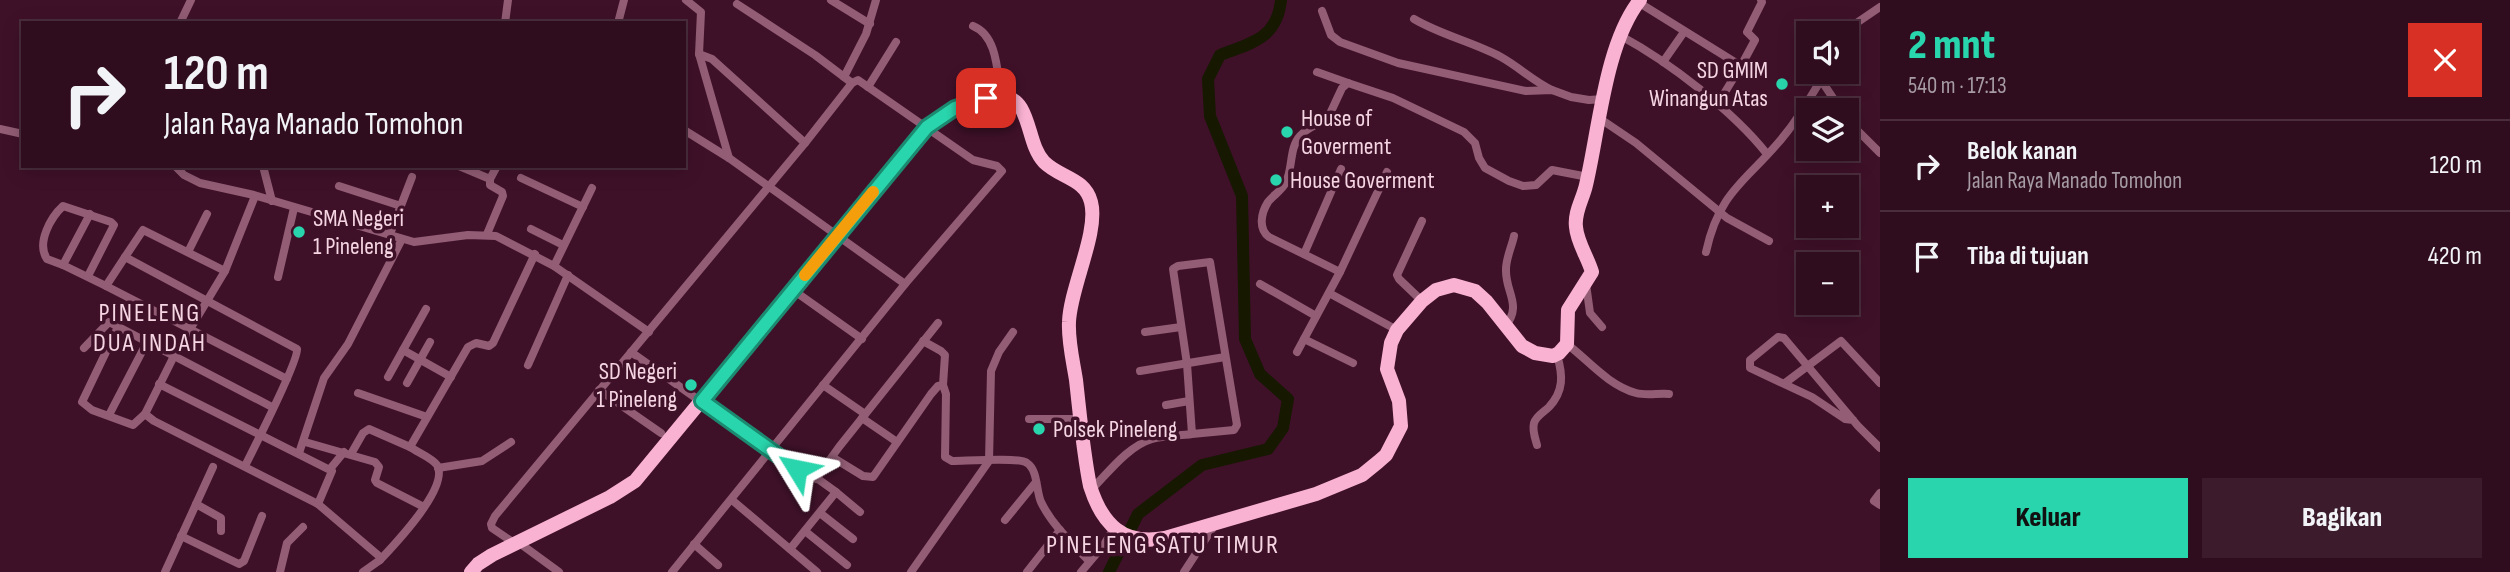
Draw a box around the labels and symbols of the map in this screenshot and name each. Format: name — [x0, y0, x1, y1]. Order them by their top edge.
place label: SD GMIM Winangun Atas — [1649, 56, 1768, 113]
pin — [956, 68, 1016, 128]
marker: SD GMIM Winangun Atas — [1774, 76, 1790, 92]
place label: House of Goverment — [1301, 104, 1391, 161]
marker: House of Goverment — [1279, 124, 1295, 140]
place label: House Goverment — [1290, 166, 1435, 195]
marker: House Goverment — [1268, 172, 1284, 188]
place label: SMA Negeri 1 Pineleng — [313, 204, 404, 261]
marker: SMA Negeri 1 Pineleng — [291, 224, 307, 240]
district label: PINELENG DUA INDAH — [93, 298, 207, 359]
place label: SD Negeri 1 Pineleng — [596, 357, 677, 414]
marker: SD Negeri 1 Pineleng — [683, 377, 699, 393]
place label: Polsek Pineleng — [1053, 415, 1177, 444]
marker: Polsek Pineleng — [1031, 421, 1047, 437]
position arrow — [760, 432, 834, 506]
district label: PINELENG SATU TIMUR — [1046, 530, 1280, 561]

